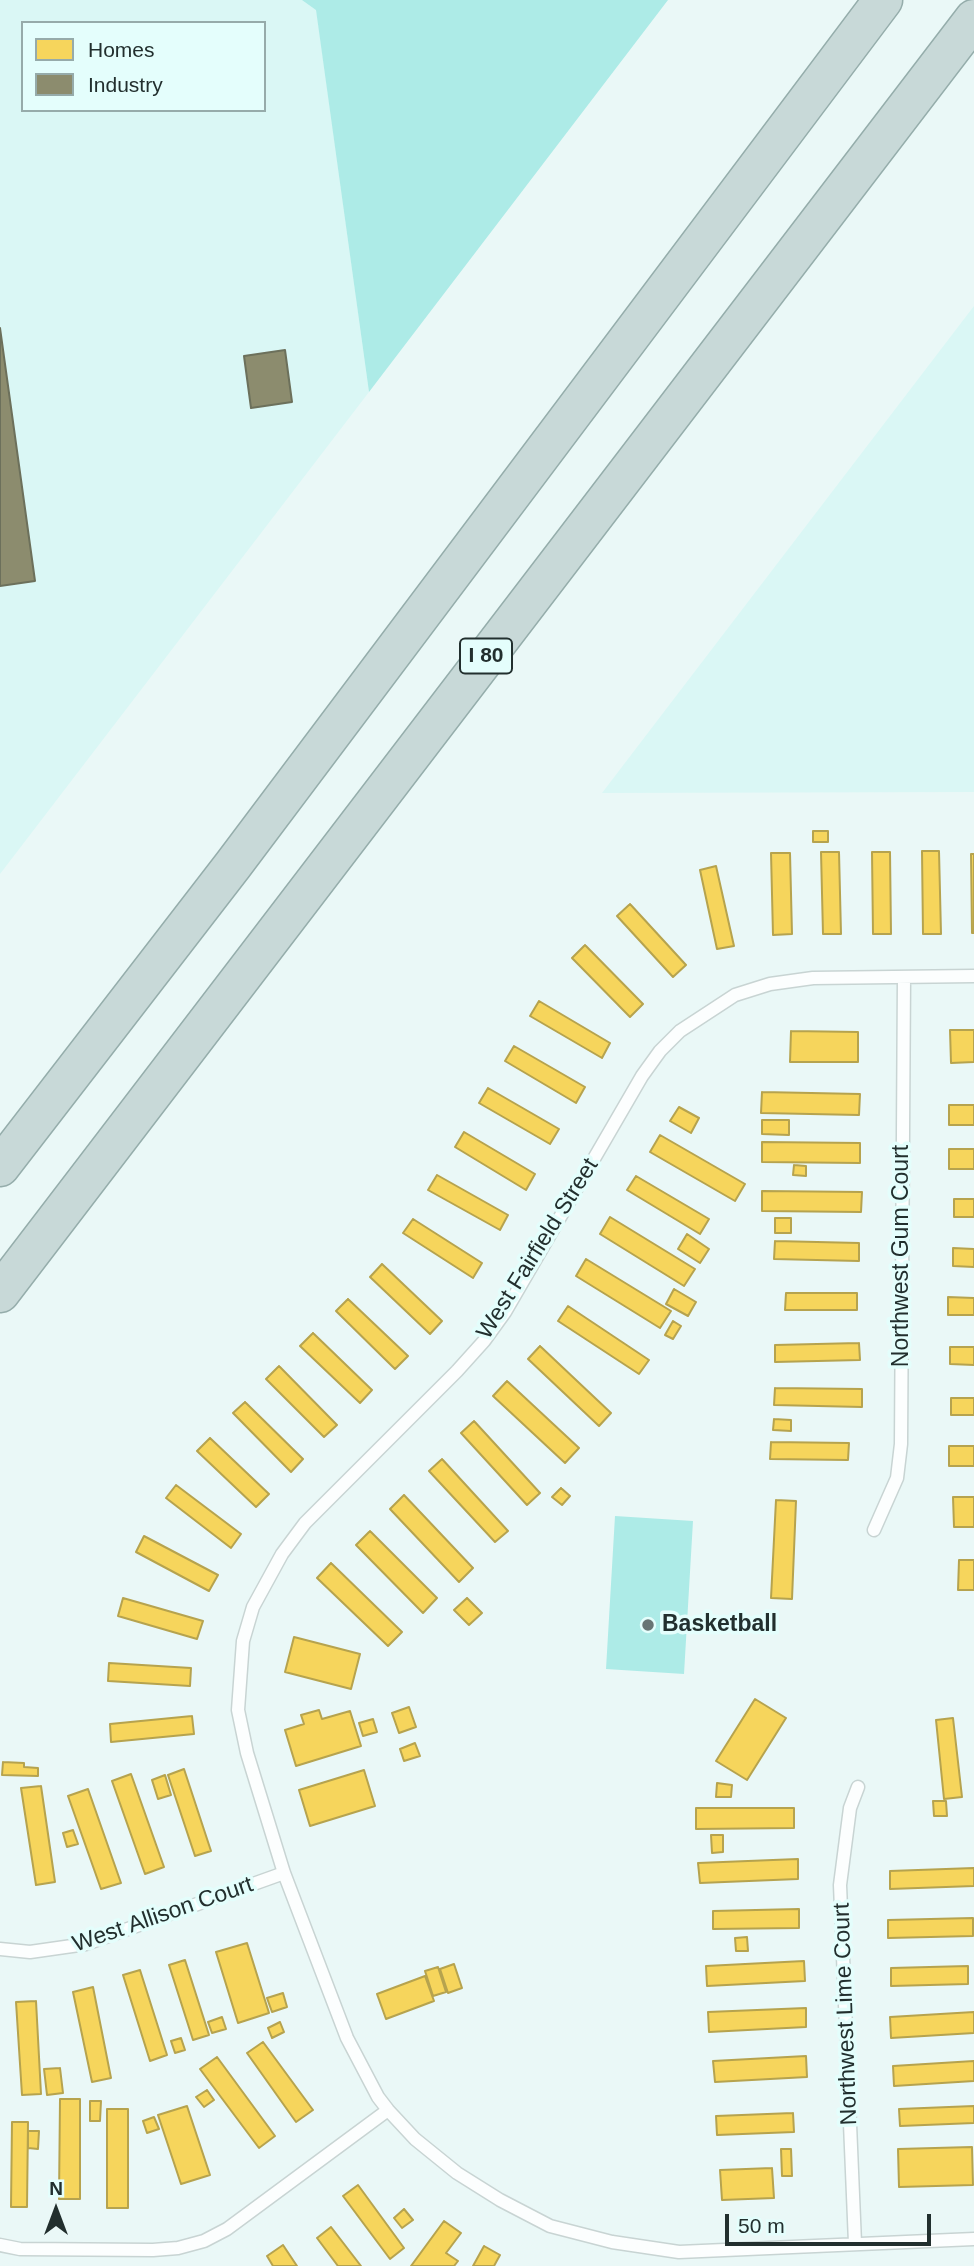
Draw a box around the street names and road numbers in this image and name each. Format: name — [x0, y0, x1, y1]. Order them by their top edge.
road number: I 80 — [460, 638, 512, 674]
street label: Northwest Gum Court — [888, 1145, 916, 1367]
street label: West Fairfield Street — [471, 1154, 605, 1344]
street label: West Allison Court — [69, 1871, 257, 1959]
street label: Northwest Lime Court — [828, 1902, 864, 2126]

